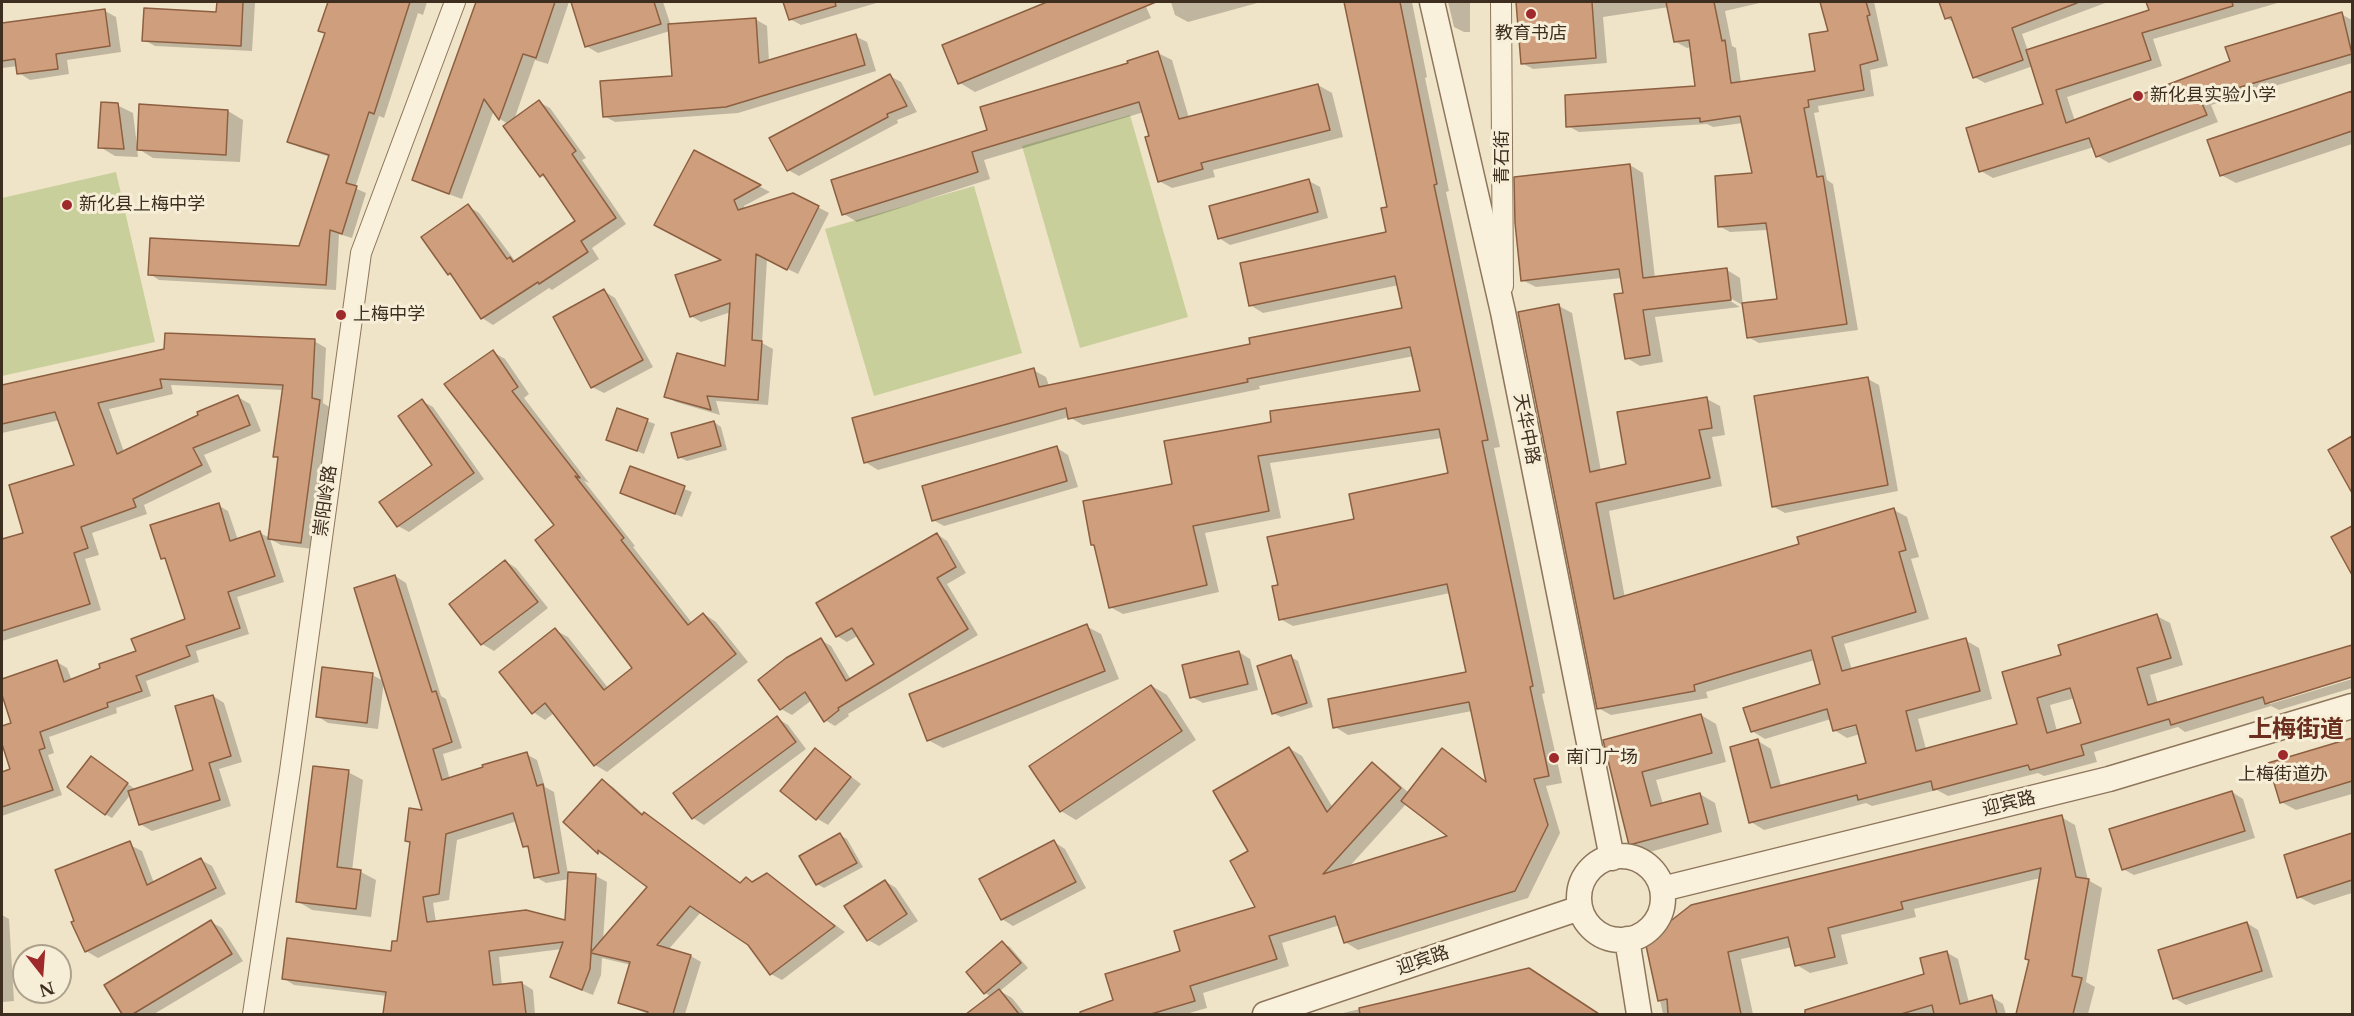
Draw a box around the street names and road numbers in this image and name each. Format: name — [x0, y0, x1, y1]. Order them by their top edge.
street label: 青石街 — [1492, 130, 1514, 184]
street label: 天华中路 — [1509, 392, 1543, 466]
street label: 崇阳岭路 — [310, 464, 342, 538]
street label: 迎宾路 — [1980, 787, 2038, 821]
street label: 迎宾路 — [1394, 942, 1452, 980]

